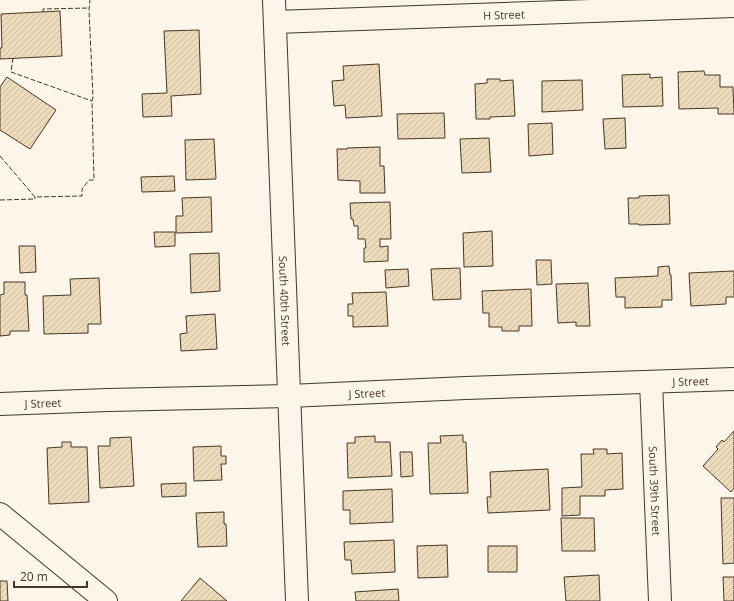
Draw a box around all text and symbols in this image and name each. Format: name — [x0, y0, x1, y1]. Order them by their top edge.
street label: H Street — [483, 6, 525, 22]
street label: South 40th Street — [276, 256, 295, 346]
street label: J Street — [671, 372, 709, 389]
street label: J Street — [347, 384, 385, 401]
street label: J Street — [23, 394, 62, 411]
street label: South 39th Street — [646, 446, 665, 536]
scale bar — [14, 563, 87, 589]
text: 20 m — [20, 568, 48, 585]

